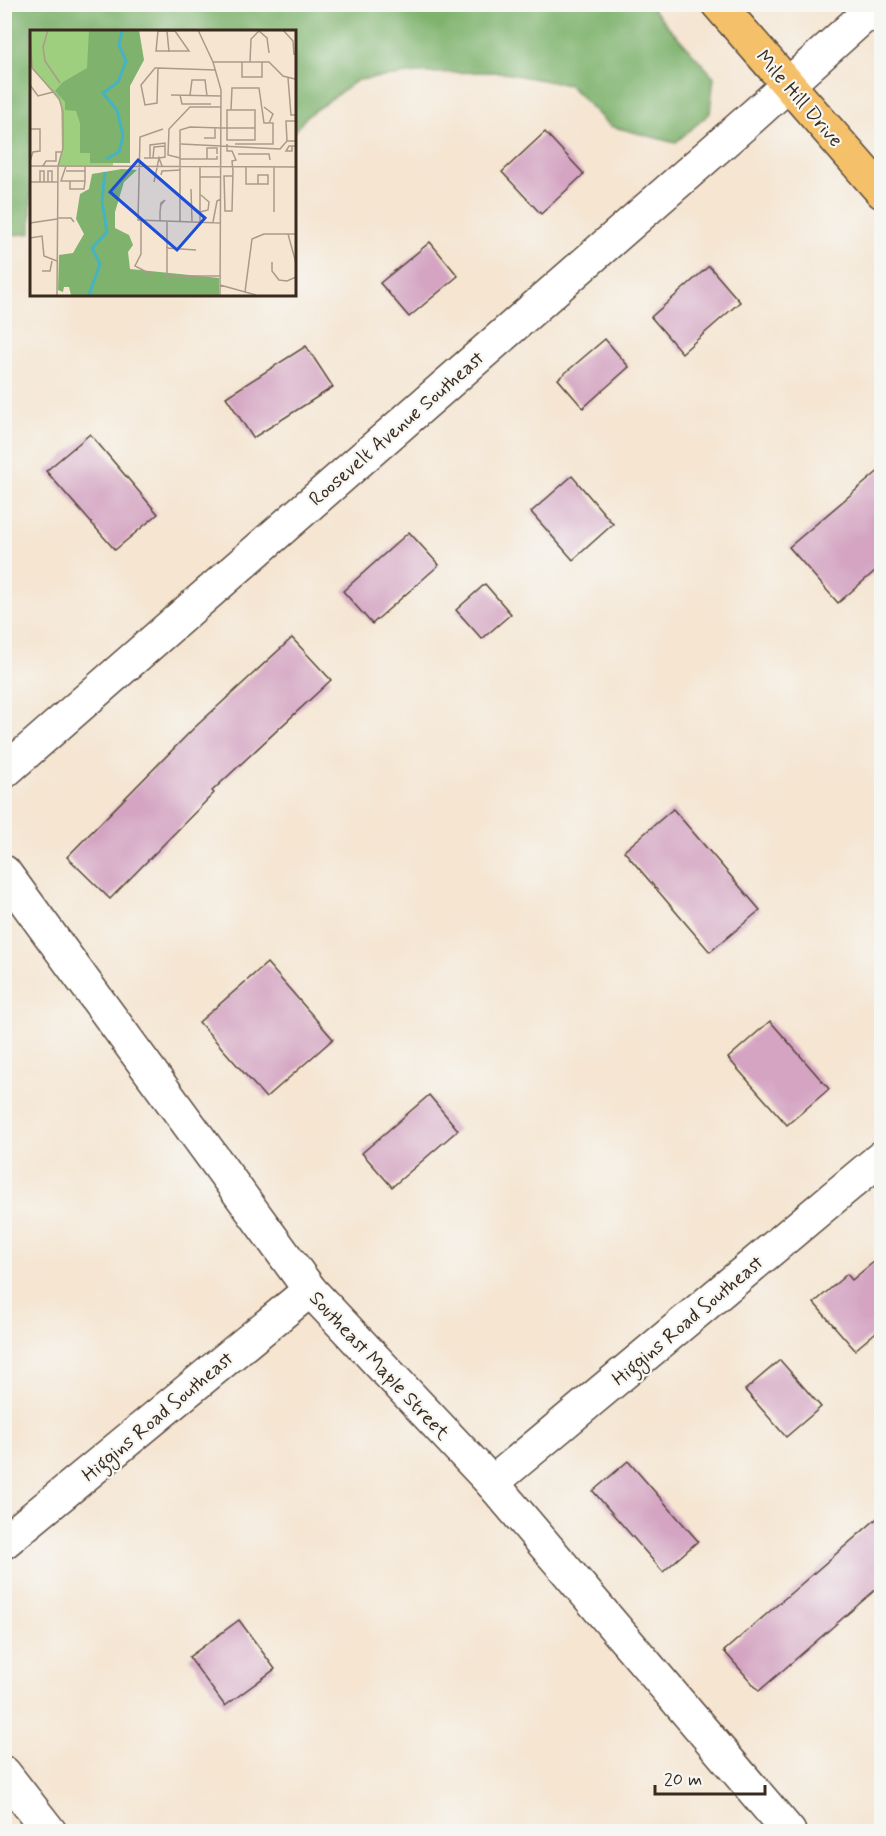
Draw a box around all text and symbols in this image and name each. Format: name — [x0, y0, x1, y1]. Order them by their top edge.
inset map — [30, 30, 296, 296]
street label: Mile Hill Drive — [749, 45, 849, 153]
street label: Roosevelt Avenue Southeast — [303, 345, 491, 513]
street label: Higgins Road Southeast — [607, 1250, 771, 1394]
street label: Southeast Maple Street — [303, 1286, 455, 1447]
street label: Higgins Road Southeast — [77, 1346, 241, 1490]
scale bar — [655, 1758, 764, 1796]
text: 20 m — [664, 1768, 702, 1792]

